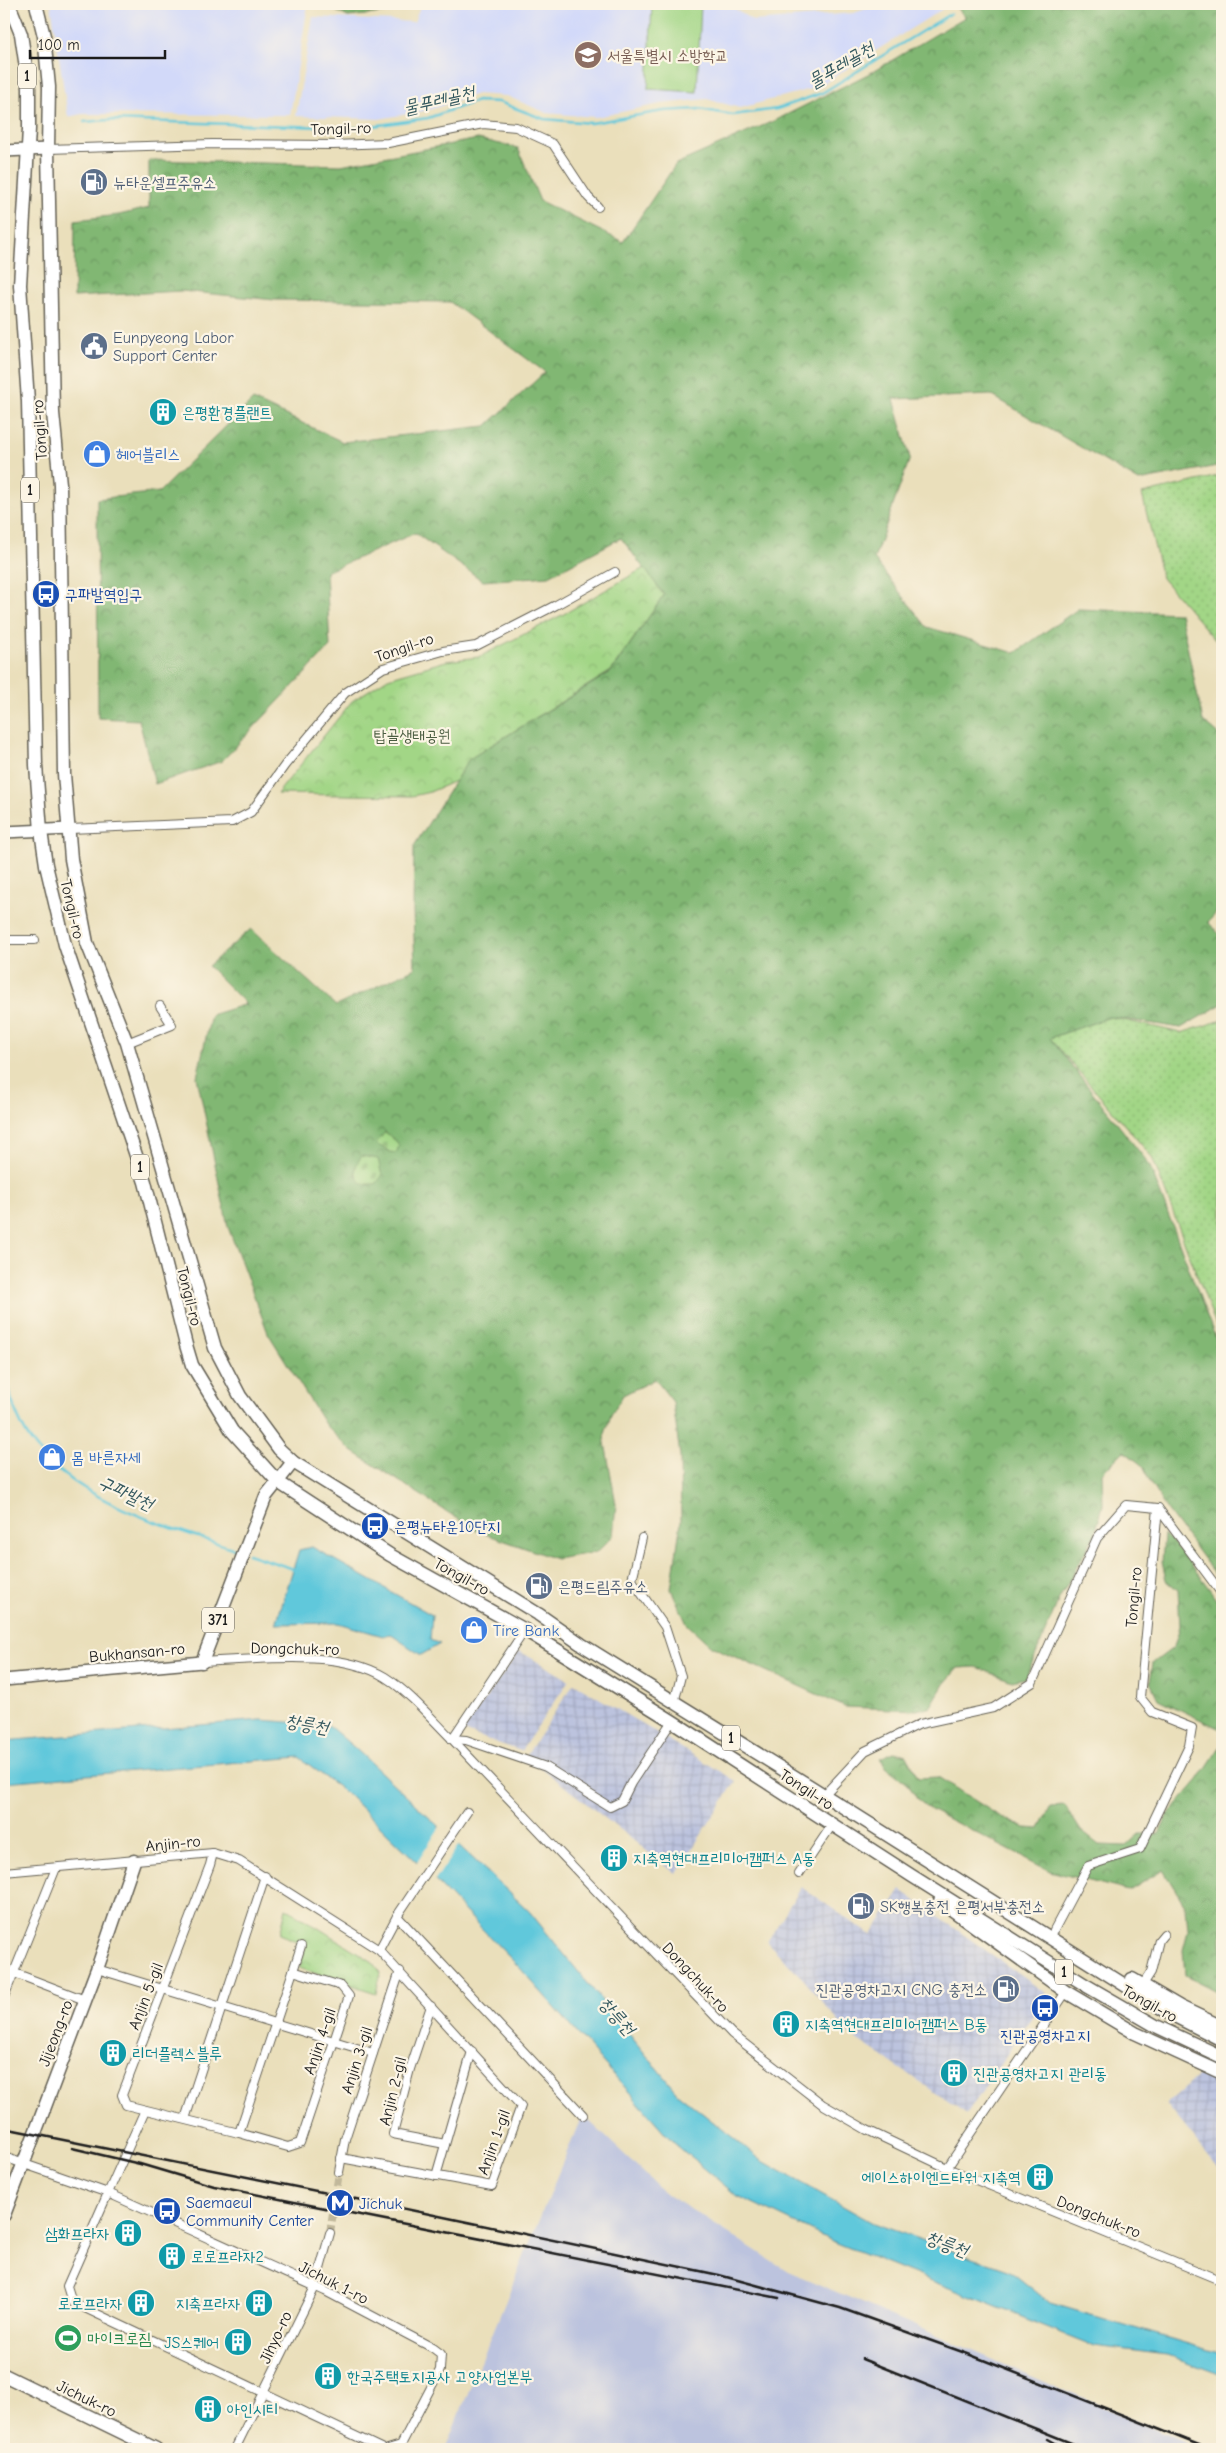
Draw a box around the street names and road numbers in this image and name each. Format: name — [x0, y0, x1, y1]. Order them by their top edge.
road number: 1 — [18, 64, 36, 88]
street label: Tongil-ro — [310, 119, 372, 139]
street label: Tongil-ro — [29, 399, 51, 461]
road number: 1 — [21, 478, 39, 502]
street label: Tongil-ro — [373, 630, 436, 666]
street label: Tongil-ro — [56, 878, 88, 941]
road number: 1 — [131, 1154, 149, 1180]
street label: Tongil-ro — [173, 1265, 205, 1328]
street label: Tongil-ro — [431, 1554, 492, 1599]
street label: Tongil-ro — [1122, 1566, 1146, 1628]
road number: 371 — [202, 1608, 234, 1632]
street label: Dongchuk-ro — [250, 1639, 340, 1659]
street label: Bukhansan-ro — [88, 1640, 186, 1666]
road number: 1 — [722, 1726, 740, 1750]
street label: Tongil-ro — [776, 1766, 837, 1814]
street label: Anjin-ro — [145, 1832, 202, 1856]
street label: Dongchuk-ro — [658, 1939, 732, 2016]
street label: Anjin 5-gil — [125, 1960, 167, 2032]
road number: 1 — [1055, 1960, 1073, 1984]
street label: Tongil-ro — [1119, 1981, 1180, 2026]
street label: Jijeong-ro — [35, 1998, 77, 2069]
street label: Anjin 4-gil — [300, 2006, 340, 2077]
street label: Anjin 3-gil — [338, 2024, 376, 2096]
street label: Anjin 2-gil — [376, 2055, 410, 2127]
street label: Anjin 1-gil — [474, 2107, 514, 2177]
street label: Dongchuk-ro — [1054, 2192, 1143, 2242]
street label: Jichuk 1-ro — [296, 2258, 371, 2308]
street label: Jihyo-ro — [256, 2308, 296, 2367]
street label: Jichuk-ro — [54, 2377, 119, 2421]

